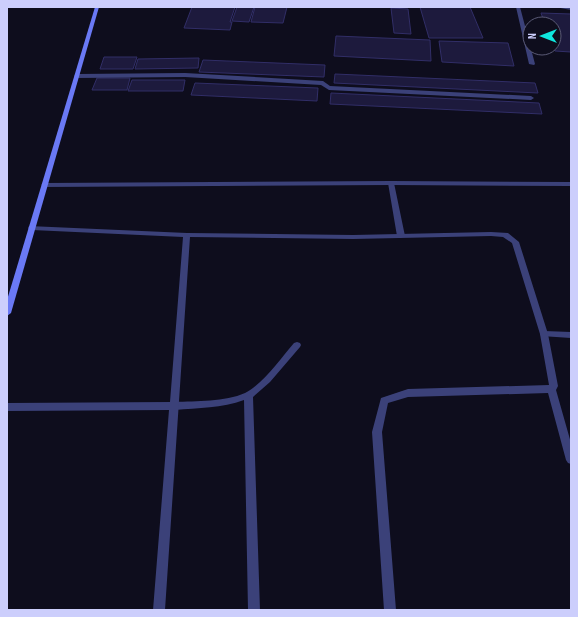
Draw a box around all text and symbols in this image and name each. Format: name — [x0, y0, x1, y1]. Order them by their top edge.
north arrow — [522, 16, 562, 56]
text: N — [526, 33, 539, 39]

